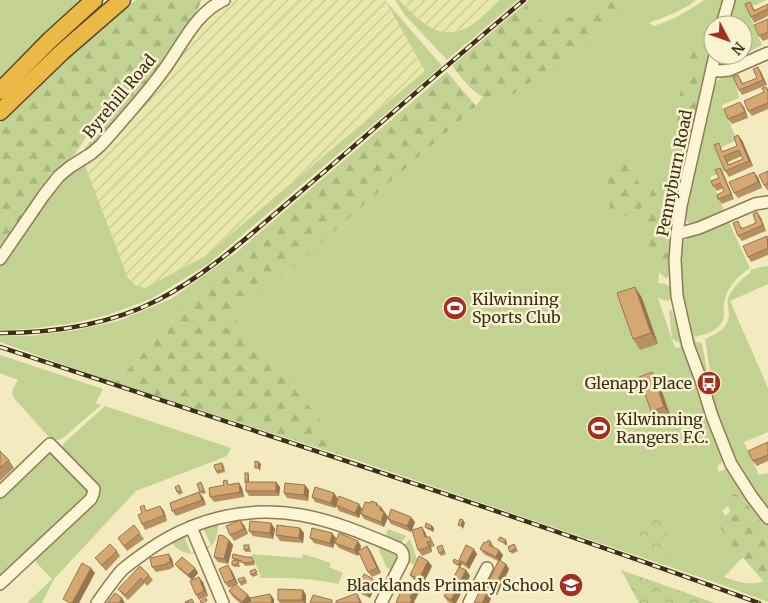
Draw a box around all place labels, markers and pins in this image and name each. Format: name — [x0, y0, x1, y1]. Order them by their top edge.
place label: Kilwinning Sports Club — [472, 289, 561, 327]
sports icon: Kilwinning Sports Club — [442, 295, 468, 321]
bus stop icon: Glenapp Place — [696, 370, 722, 396]
place label: Glenapp Place — [585, 373, 692, 393]
place label: Kilwinning Rangers F.C. — [616, 409, 709, 447]
sports icon: Kilwinning Rangers F.C. — [586, 415, 612, 441]
school or university icon: Blacklands Primary School — [558, 572, 584, 598]
place label: Blacklands Primary School — [346, 575, 554, 595]

